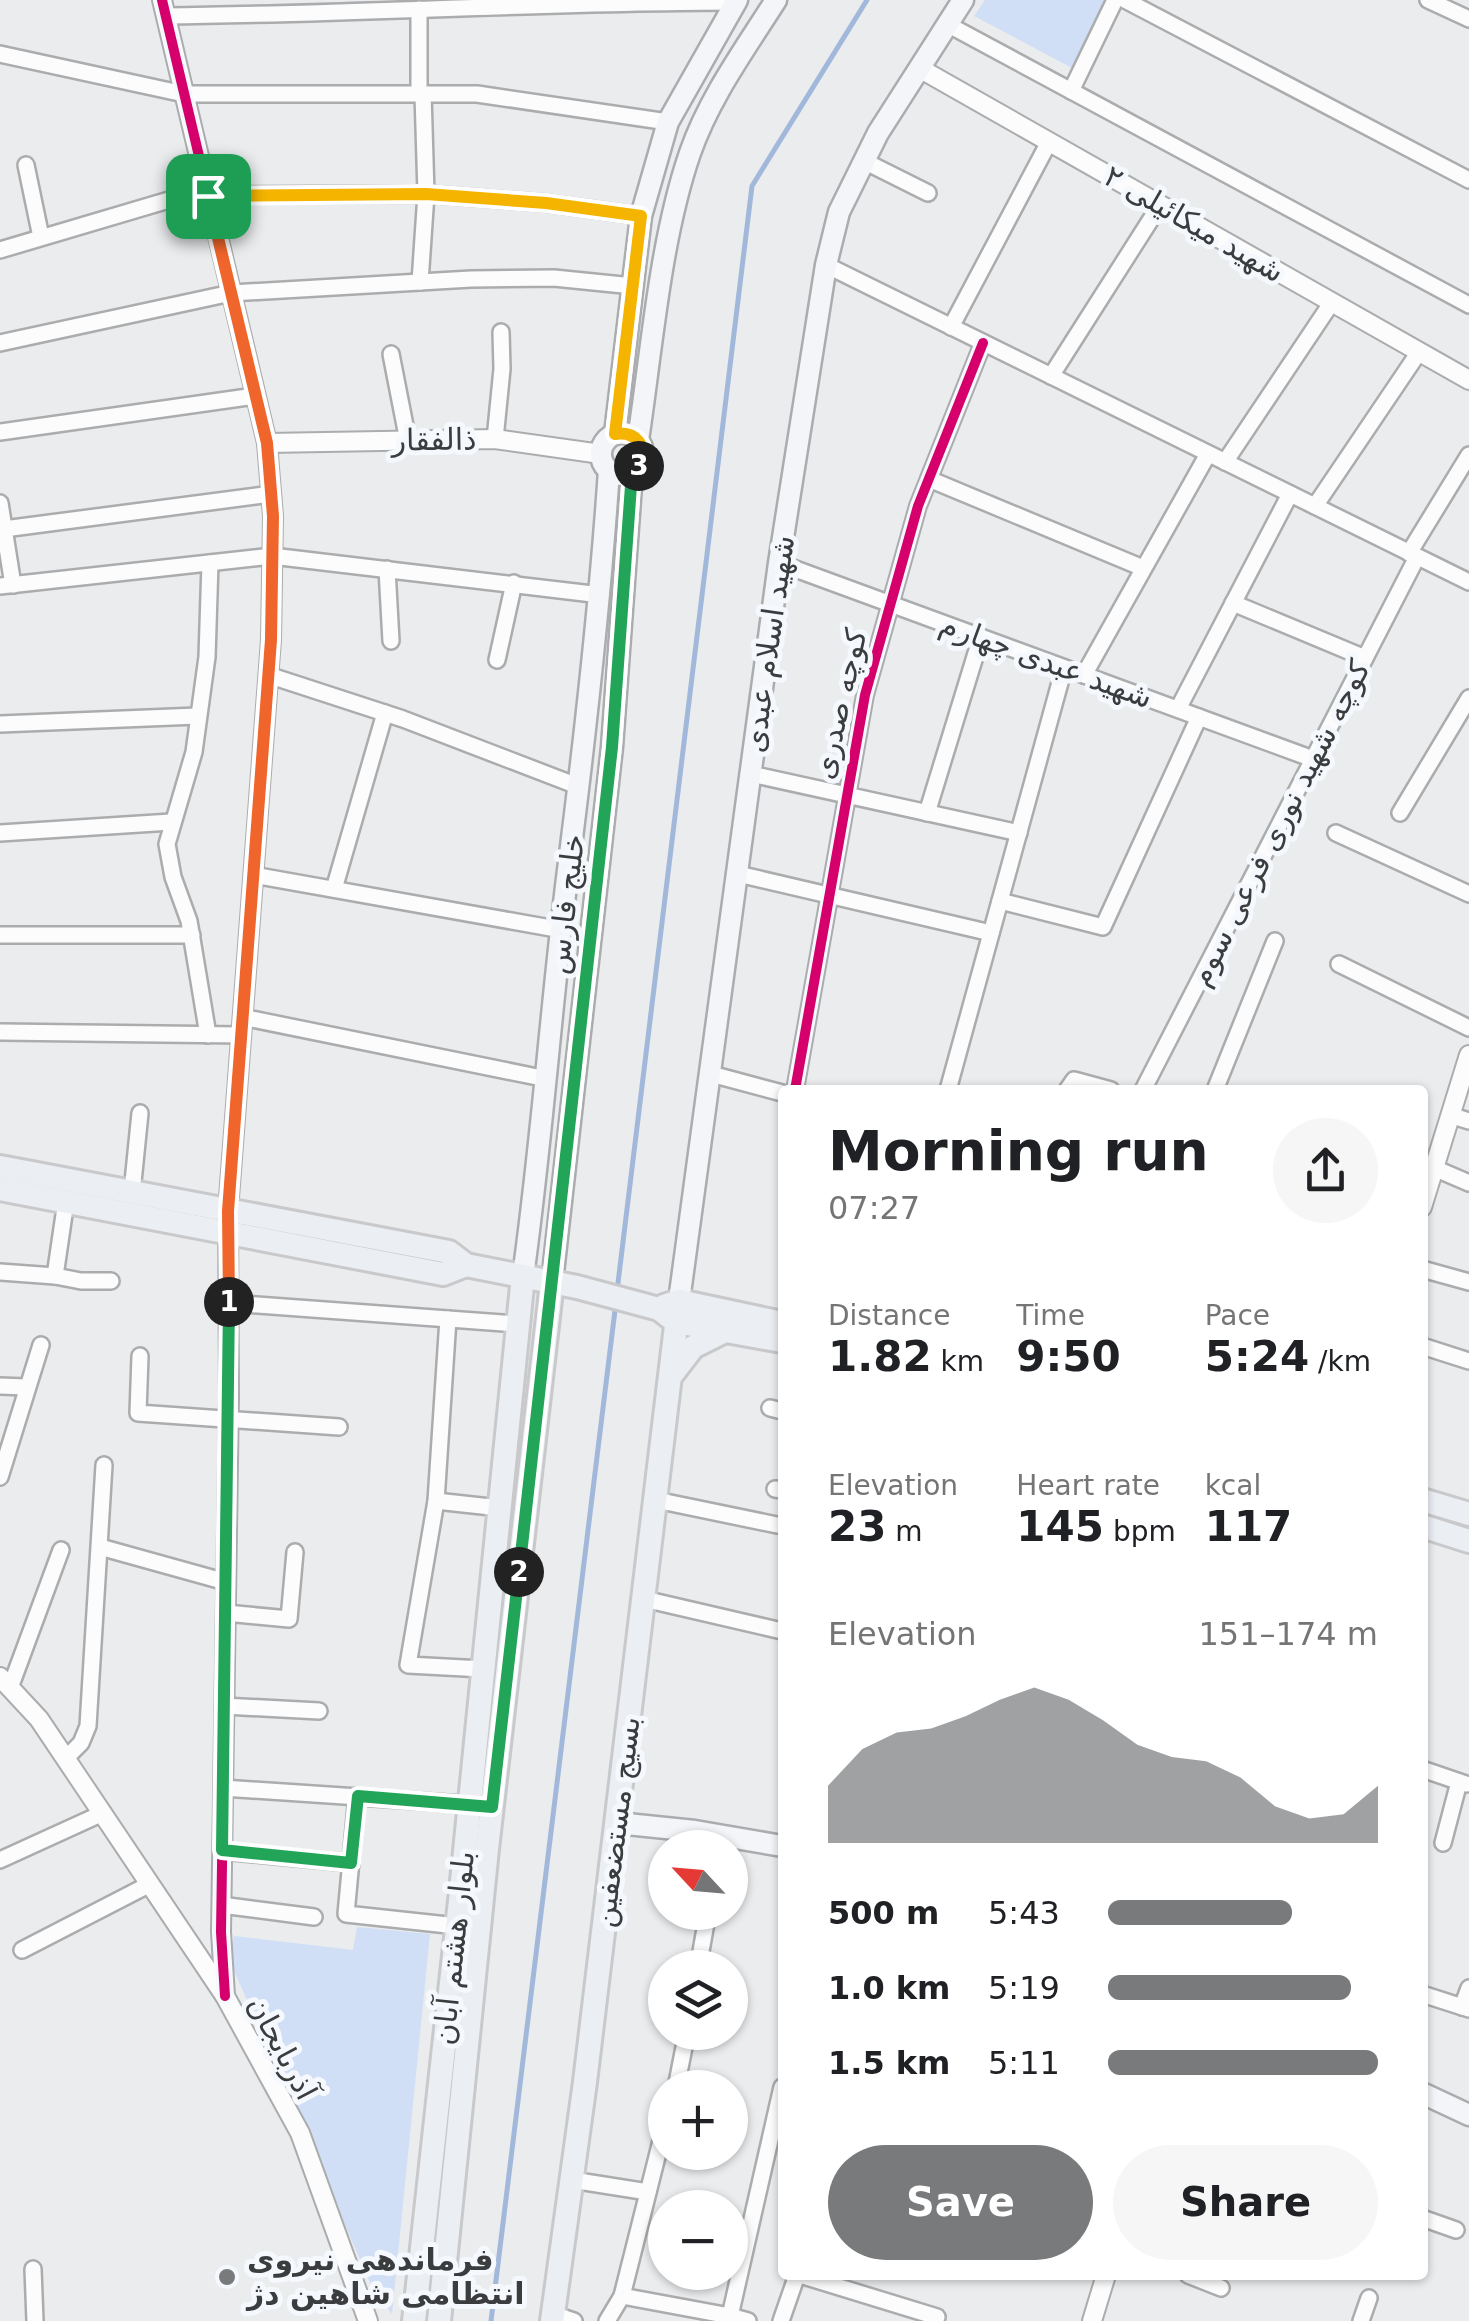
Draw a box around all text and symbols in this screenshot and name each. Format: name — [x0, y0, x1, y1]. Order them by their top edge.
pin — [166, 154, 251, 239]
street label: شهید میکائیلی ۲ — [1097, 158, 1291, 290]
icon: arrive — [181, 169, 236, 224]
street label: ذالفقار — [389, 421, 477, 458]
pin: 3 — [614, 441, 664, 491]
text: 3 — [629, 449, 649, 482]
street label: شهید اسلام عبدی — [736, 533, 802, 755]
street label: شهید عبدی چهارم — [935, 606, 1157, 716]
street label: کوچه صدری — [805, 625, 874, 782]
street label: کوچه شهید نوری فرعی سوم — [1182, 653, 1378, 992]
street label: خلیج فارس — [540, 832, 592, 976]
button: share — [1273, 1118, 1378, 1223]
text: Morning run — [828, 1119, 1209, 1183]
text: 07:27 — [828, 1189, 920, 1227]
pin: 1 — [204, 1277, 254, 1327]
text: 1 — [219, 1285, 239, 1318]
text: Distance — [828, 1299, 950, 1332]
text: Time — [1016, 1299, 1085, 1332]
text: Pace — [1205, 1299, 1270, 1332]
text: 1.82 — [828, 1332, 932, 1381]
text: 9:50 — [1016, 1332, 1121, 1381]
text: 5:24 — [1205, 1332, 1309, 1381]
text: km — [932, 1345, 984, 1378]
text: /km — [1309, 1345, 1371, 1378]
text: Elevation — [828, 1469, 958, 1502]
text: Heart rate — [1016, 1469, 1160, 1502]
text: kcal — [1205, 1469, 1261, 1502]
text: 23 — [828, 1502, 886, 1551]
text: 145 — [1016, 1502, 1104, 1551]
text: 117 — [1205, 1502, 1292, 1551]
text: m — [886, 1515, 923, 1548]
text: bpm — [1104, 1515, 1176, 1548]
pin: 2 — [494, 1547, 544, 1597]
text: 2 — [509, 1555, 529, 1588]
text: Elevation — [828, 1615, 977, 1653]
text: 151–174 m — [1199, 1615, 1378, 1653]
street label: بسیج مستضعفین — [586, 1714, 648, 1930]
north arrow — [648, 1830, 748, 1930]
map controls — [648, 1830, 748, 2290]
street label: بلوار هشتم آبان — [426, 1849, 482, 2047]
text: 500 m — [828, 1894, 939, 1932]
text: 5:43 — [988, 1894, 1060, 1932]
button: layers — [648, 1950, 748, 2050]
text: 1.0 km — [828, 1969, 950, 2007]
text: 5:19 — [988, 1969, 1060, 2007]
street label: آذربایجان — [241, 1990, 325, 2107]
text: 1.5 km — [828, 2044, 950, 2082]
text: 5:11 — [988, 2044, 1060, 2082]
button: + — [648, 2070, 748, 2170]
button: Save — [828, 2145, 1093, 2260]
button: Share — [1113, 2145, 1378, 2260]
button: − — [648, 2190, 748, 2290]
place label: فرماندهی نیروی انتظامی شاهین دژ — [245, 2242, 525, 2311]
marker: فرماندهی نیروی انتظامی شاهین دژ — [216, 2266, 238, 2288]

